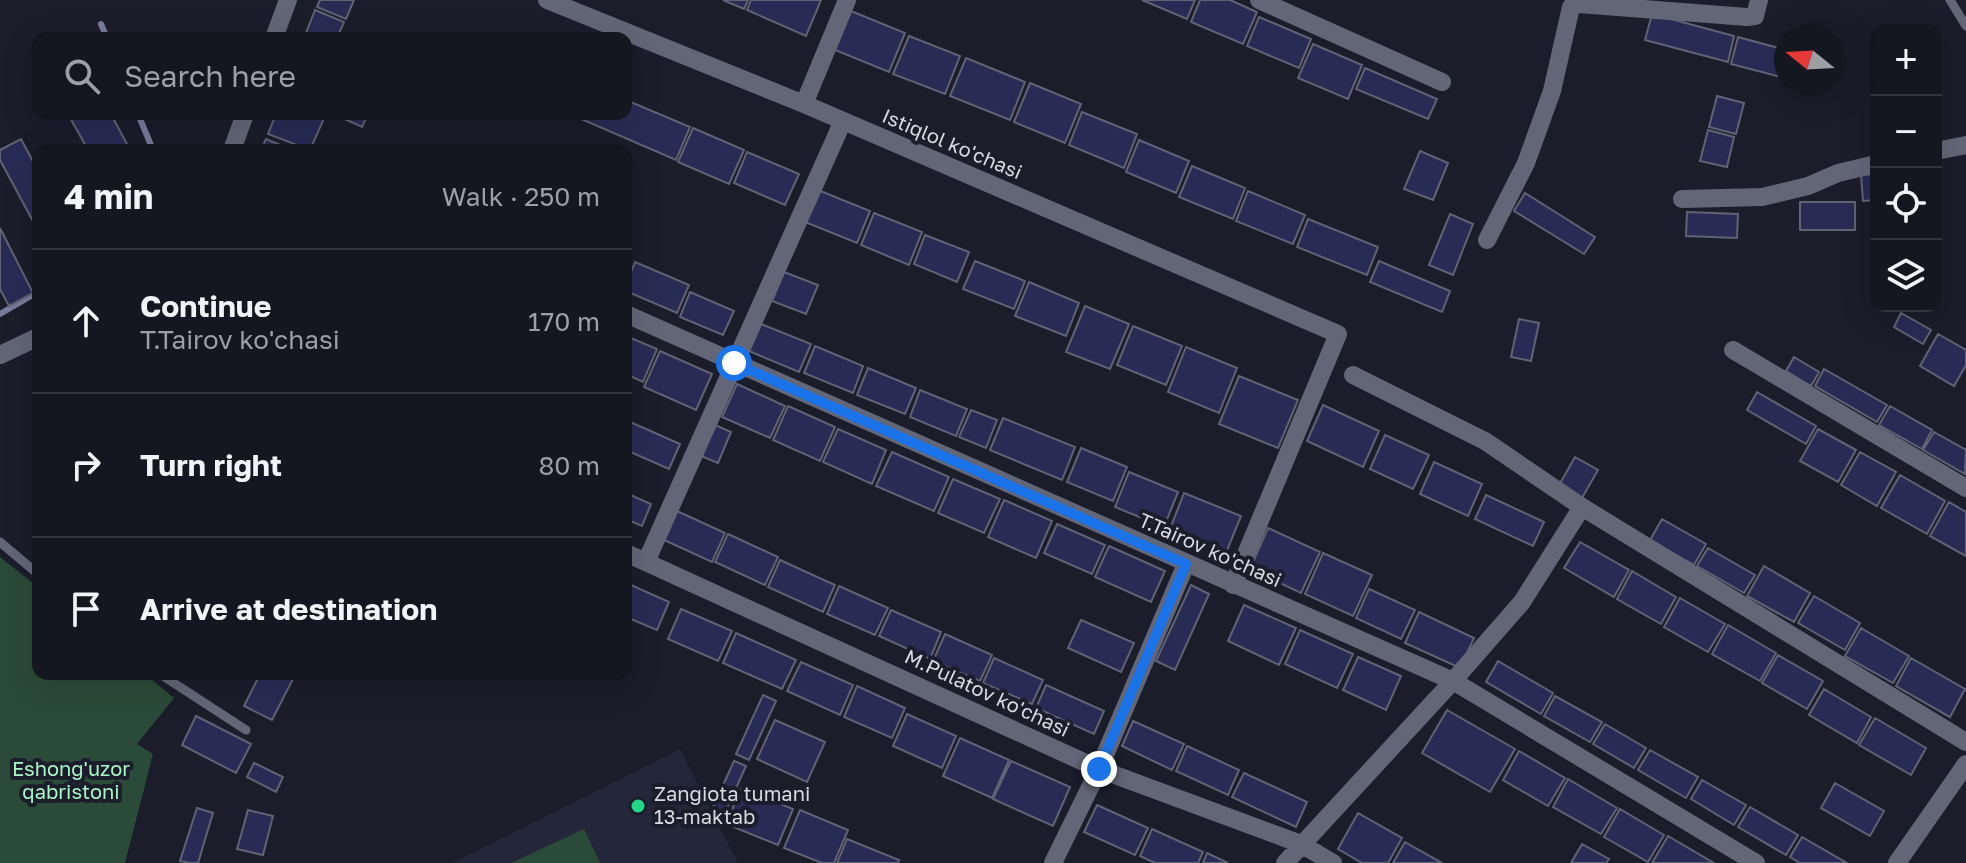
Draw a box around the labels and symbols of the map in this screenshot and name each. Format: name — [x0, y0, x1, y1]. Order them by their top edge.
north arrow — [1774, 24, 1846, 96]
street label: Istiqlol ko'chasi — [879, 103, 1026, 183]
route start — [716, 345, 752, 381]
street label: T.Tairov ko'chasi — [1135, 507, 1285, 591]
street label: M.Pulatov ko'chasi — [901, 643, 1074, 741]
route end — [1081, 751, 1117, 787]
park label: Eshong'uzor qabristoni — [12, 756, 130, 803]
place label: Zangiota tumani 13-maktab — [654, 781, 810, 828]
marker: Zangiota tumani 13-maktab — [629, 797, 647, 815]

